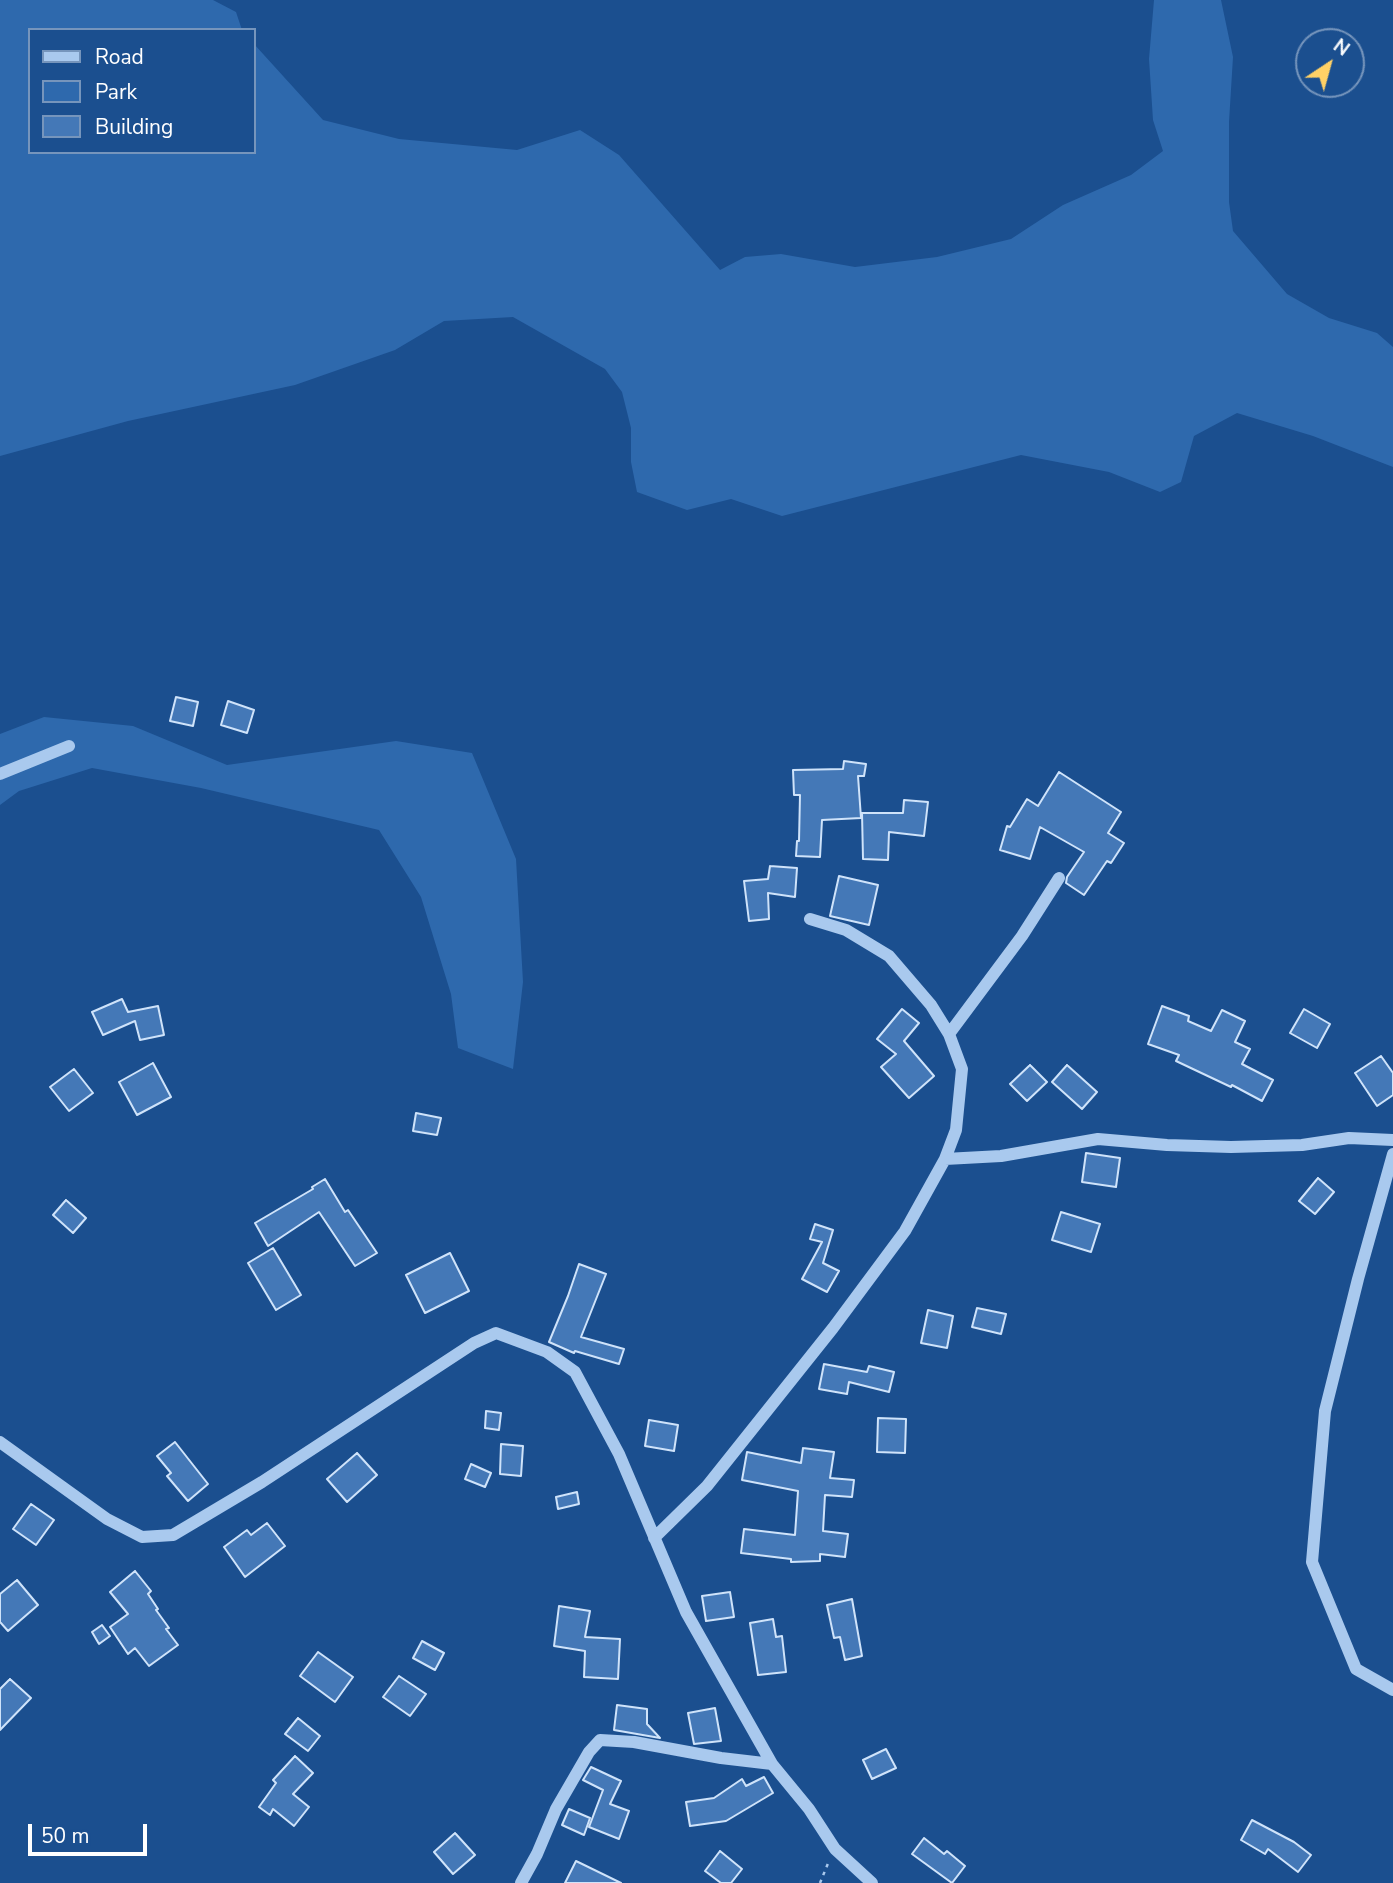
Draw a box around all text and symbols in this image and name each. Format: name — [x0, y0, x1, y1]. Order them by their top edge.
legend — [28, 28, 256, 154]
north arrow — [1295, 28, 1365, 98]
text: N — [1328, 33, 1355, 62]
text: Road — [95, 43, 144, 71]
text: Park — [95, 78, 137, 106]
text: Building — [95, 113, 173, 141]
scale bar — [32, 1810, 150, 1854]
text: 50 m — [41, 1822, 90, 1850]

